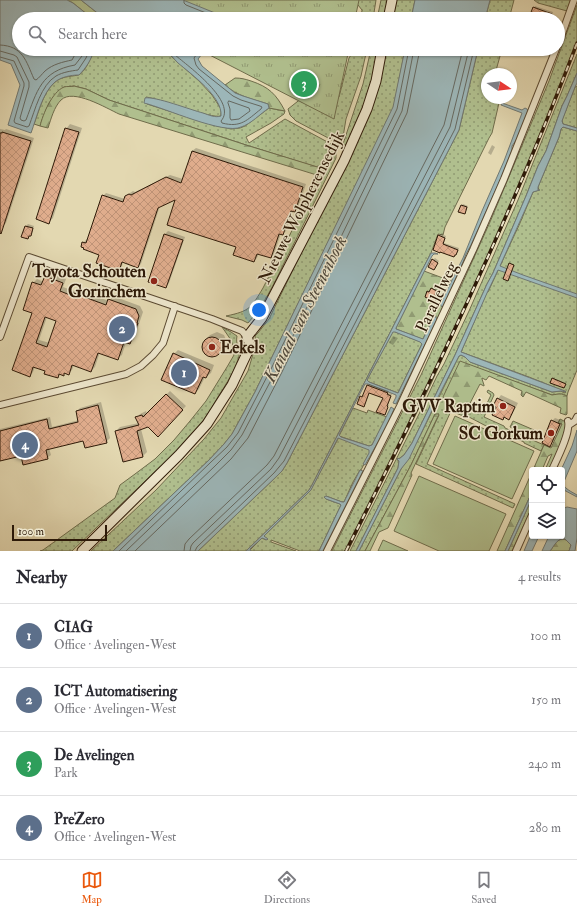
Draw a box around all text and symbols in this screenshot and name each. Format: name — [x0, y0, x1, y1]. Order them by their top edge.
search box — [12, 12, 565, 56]
icon: search — [26, 23, 48, 45]
text: Search here — [58, 25, 127, 44]
north arrow — [481, 68, 517, 104]
pin: 3 — [291, 69, 317, 99]
street label: Nieuwe Wolpherensedijk — [254, 127, 350, 288]
water label: Kanaal van Steenenhoek — [258, 232, 352, 387]
street label: Parallelweg — [411, 258, 462, 336]
place label: Toyota Schouten Gorinchem — [31, 261, 147, 302]
marker: Toyota Schouten Gorinchem — [149, 276, 159, 286]
your location — [249, 300, 269, 320]
pin: 2 — [109, 314, 135, 344]
place label: Eekels — [220, 337, 265, 358]
marker: Eekels — [207, 342, 217, 352]
pin: 1 — [171, 358, 197, 388]
place label: GVV Raptim — [402, 396, 496, 418]
marker: GVV Raptim — [498, 401, 508, 411]
place label: SC Gorkum — [459, 423, 544, 444]
marker: SC Gorkum — [546, 428, 556, 438]
pin: 4 — [12, 430, 38, 460]
map controls — [529, 467, 565, 539]
button: locate — [529, 467, 565, 503]
button: layers — [529, 503, 565, 539]
scale bar — [12, 523, 107, 542]
text: 100 m — [18, 525, 44, 538]
text: Nearby — [16, 567, 67, 588]
text: 4 results — [518, 569, 561, 585]
text: CIAG — [54, 618, 93, 637]
text: 1 — [27, 628, 31, 644]
text: 100 m — [530, 628, 561, 644]
text: Office · Avelingen-West — [54, 637, 176, 653]
text: ICT Automatisering — [54, 682, 177, 701]
text: 2 — [26, 692, 32, 708]
text: 150 m — [531, 692, 561, 708]
text: Office · Avelingen-West — [54, 701, 176, 717]
text: De Avelingen — [54, 746, 134, 765]
text: 3 — [27, 756, 32, 772]
text: 240 m — [528, 756, 561, 772]
text: Park — [54, 765, 78, 781]
text: PreZero — [54, 810, 104, 829]
text: 4 — [25, 820, 33, 836]
text: 280 m — [529, 820, 561, 836]
text: Office · Avelingen-West — [54, 829, 176, 845]
tab: Map — [81, 869, 103, 906]
tab: Directions — [264, 869, 310, 906]
tab: Saved — [471, 869, 496, 906]

